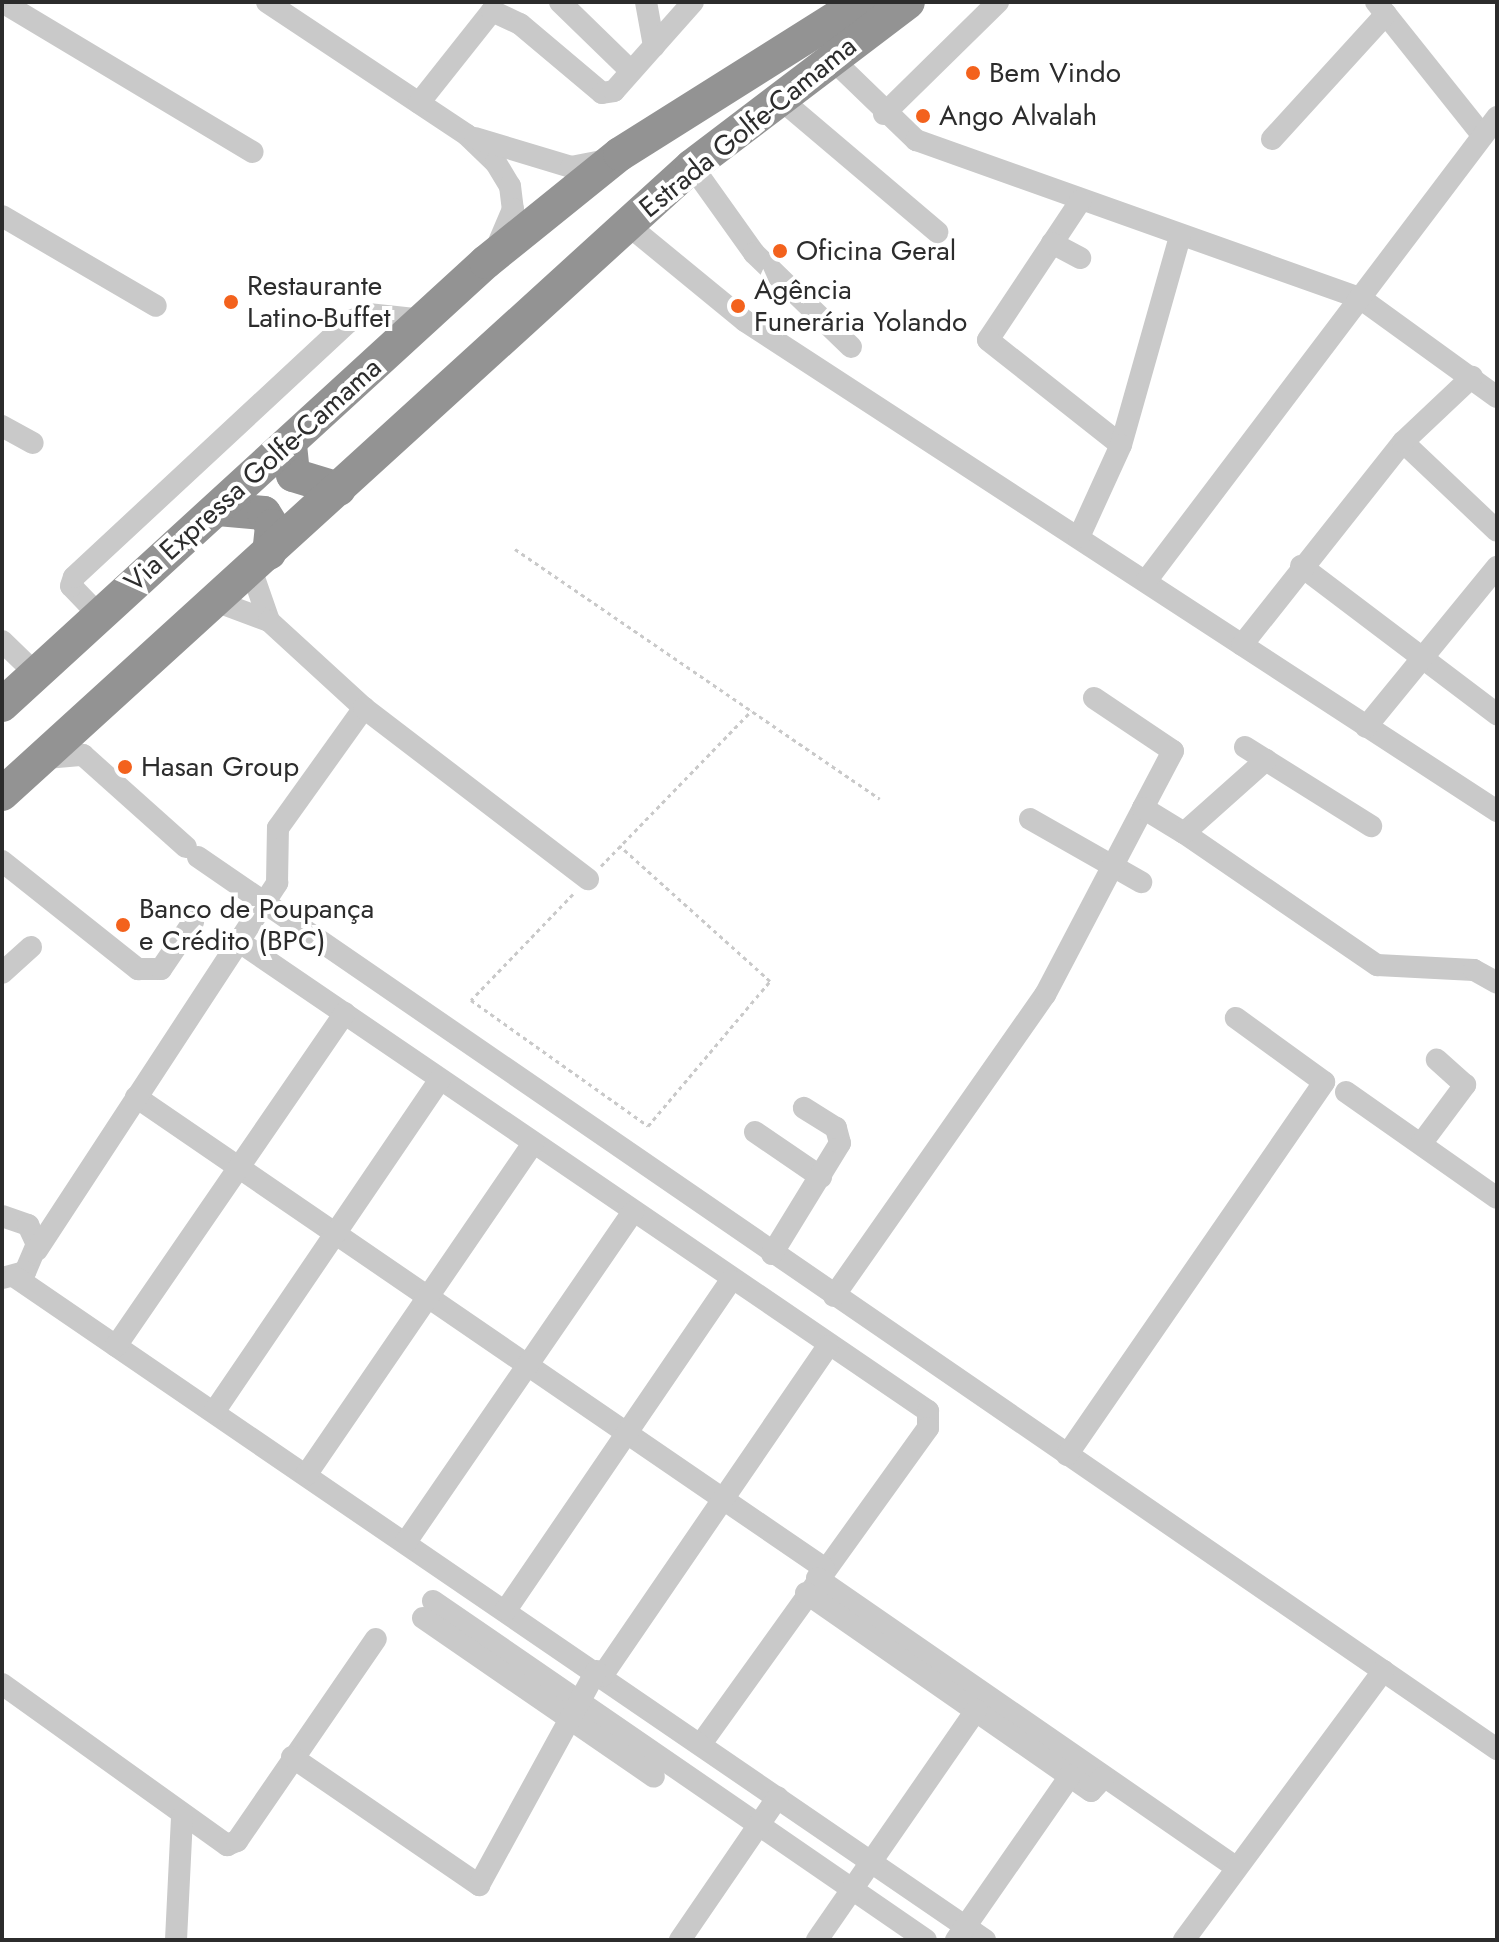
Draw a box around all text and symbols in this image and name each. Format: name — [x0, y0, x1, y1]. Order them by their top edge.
street label: Estrada Golfe-Camama — [633, 29, 863, 225]
place label: Bem Vindo — [989, 56, 1121, 90]
marker: Bem Vindo — [964, 64, 982, 82]
place label: Ango Alvalah — [939, 99, 1097, 133]
marker: Ango Alvalah — [914, 107, 932, 125]
place label: Oficina Geral — [796, 234, 956, 268]
marker: Oficina Geral — [771, 242, 789, 260]
place label: Restaurante Latino-Buffet — [247, 269, 390, 335]
place label: Agência Funerária Yolando — [754, 273, 967, 339]
marker: Restaurante Latino-Buffet — [222, 293, 240, 311]
marker: Agência Funerária Yolando — [729, 297, 747, 315]
street label: Via Expressa Golfe-Camama — [118, 351, 388, 599]
place label: Hasan Group — [141, 750, 299, 784]
marker: Hasan Group — [116, 758, 134, 776]
place label: Banco de Poupança e Crédito (BPC) — [139, 892, 374, 958]
marker: Banco de Poupança e Crédito (BPC) — [114, 916, 132, 934]

